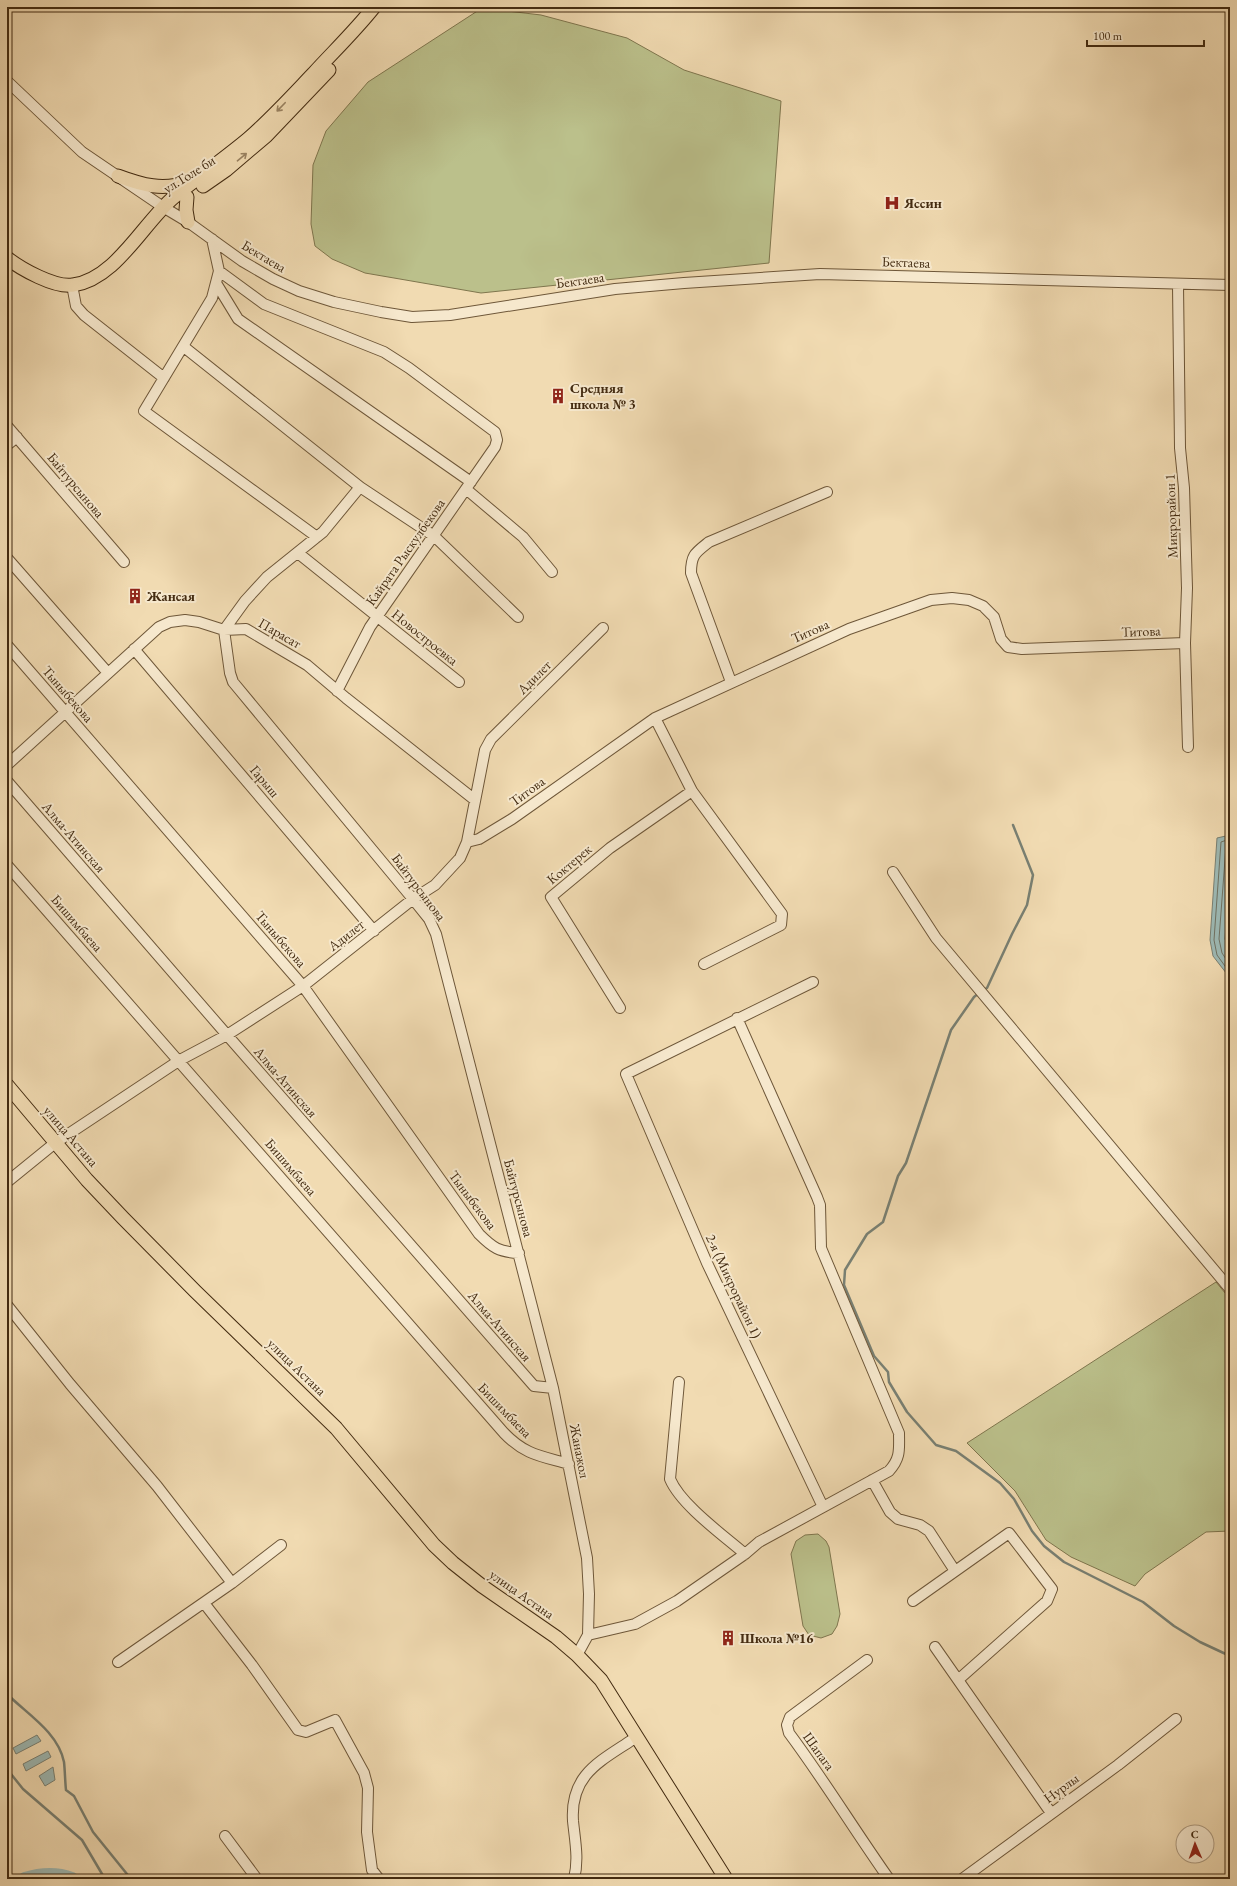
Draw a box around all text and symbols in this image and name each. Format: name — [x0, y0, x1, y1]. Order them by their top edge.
scale bar — [1087, 22, 1204, 48]
text: 100 m — [1093, 28, 1123, 44]
one-way arrow — [276, 102, 285, 112]
street label: ул.Толе би — [160, 151, 219, 197]
one-way arrow — [237, 152, 247, 161]
hospital icon: Яссин — [883, 194, 901, 212]
place label: Яссин — [903, 194, 942, 212]
street label: Бектаева — [238, 236, 290, 276]
street label: Бектаева — [881, 252, 931, 272]
street label: Бектаева — [555, 268, 606, 292]
place label: Средняя школа № 3 — [570, 379, 636, 413]
building icon: Средняя школа № 3 — [549, 387, 567, 405]
street label: Байтурсынова — [43, 449, 109, 522]
street label: Микрорайон 1 — [1161, 473, 1181, 559]
street label: Кайрата Рыскулбекова — [361, 495, 449, 609]
building icon: Жансая — [126, 587, 144, 605]
place label: Жансая — [146, 587, 196, 605]
street label: Новостроевка — [388, 605, 462, 670]
street label: Парасат — [255, 614, 305, 653]
street label: Титова — [788, 615, 832, 647]
street label: Титова — [1121, 621, 1161, 641]
street label: Адилет — [512, 656, 555, 699]
street label: Тыныбекова — [38, 662, 98, 726]
street label: Гарыш — [246, 761, 284, 801]
street label: Титова — [506, 772, 549, 810]
street label: Алма-Атинская — [38, 797, 110, 876]
street label: Коктерек — [543, 840, 595, 888]
street label: Байтурсынова — [388, 850, 451, 925]
street label: Бишимбаева — [47, 891, 107, 956]
street label: Тыныбекова — [251, 907, 311, 971]
street label: Адилет — [323, 915, 368, 955]
street label: Алма-Атинская — [250, 1042, 322, 1121]
street label: улица Астана — [40, 1102, 103, 1171]
street label: Бишимбаева — [261, 1135, 321, 1200]
street label: Байтурсынова — [500, 1157, 538, 1239]
street label: Тыныбекова — [445, 1167, 501, 1233]
street label: 2-я (Микрорайон 1) — [702, 1231, 766, 1341]
street label: Алма-Атинская — [464, 1286, 536, 1365]
street label: улица Астана — [264, 1334, 331, 1400]
street label: Бишимбаева — [474, 1378, 536, 1442]
street label: Жанажол — [566, 1421, 594, 1480]
street label: улица Астана — [486, 1565, 558, 1623]
building icon: Школа №16 — [719, 1629, 737, 1647]
place label: Школа №16 — [740, 1629, 814, 1647]
street label: Шапага — [799, 1728, 839, 1774]
street label: Нурлы — [1040, 1769, 1083, 1807]
north arrow — [1175, 1824, 1215, 1864]
text: С — [1191, 1827, 1199, 1841]

